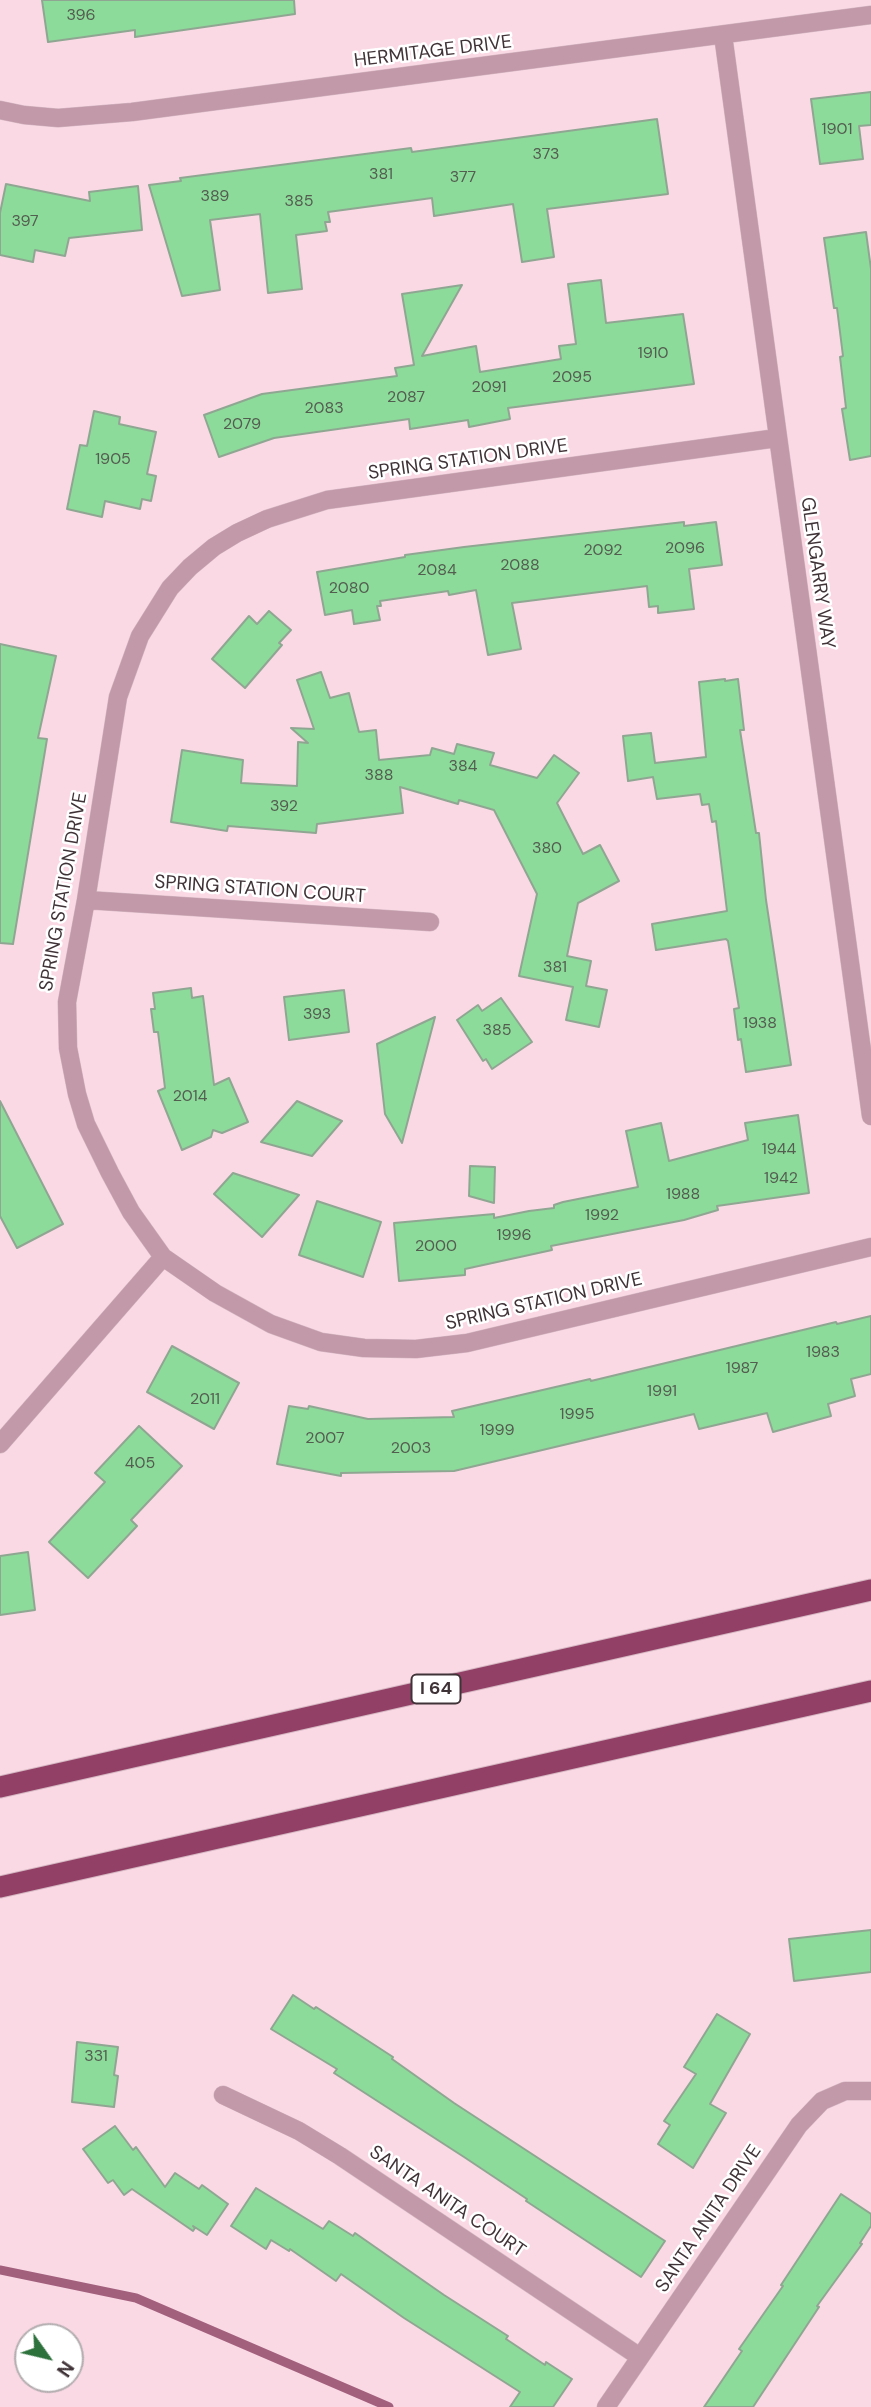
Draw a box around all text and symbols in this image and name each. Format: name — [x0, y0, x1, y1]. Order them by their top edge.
house number: 396 — [66, 6, 96, 26]
street label: HERMITAGE DRIVE — [353, 31, 513, 73]
house number: 1901 — [822, 120, 852, 140]
house number: 373 — [533, 145, 559, 165]
house number: 381 — [369, 165, 393, 185]
house number: 377 — [450, 168, 476, 188]
house number: 389 — [201, 187, 229, 207]
house number: 385 — [285, 192, 313, 212]
house number: 397 — [11, 212, 39, 232]
house number: 1910 — [638, 344, 668, 364]
house number: 2095 — [552, 368, 592, 388]
house number: 2091 — [472, 378, 506, 398]
house number: 2087 — [387, 388, 425, 408]
house number: 2083 — [304, 399, 344, 419]
house number: 2079 — [223, 415, 261, 435]
street label: SPRING STATION DRIVE — [367, 435, 569, 485]
house number: 1905 — [95, 450, 131, 470]
street label: GLENGARRY WAY — [795, 496, 839, 650]
house number: 2096 — [665, 539, 705, 559]
house number: 2092 — [584, 541, 622, 561]
house number: 2088 — [500, 556, 540, 576]
house number: 2084 — [417, 561, 457, 581]
house number: 2080 — [329, 579, 369, 599]
house number: 384 — [449, 757, 477, 777]
house number: 388 — [365, 766, 393, 786]
street label: SPRING STATION DRIVE — [35, 791, 93, 993]
house number: 392 — [270, 797, 298, 817]
house number: 380 — [532, 839, 562, 859]
street label: SPRING STATION COURT — [153, 871, 367, 909]
house number: 381 — [543, 958, 567, 978]
house number: 393 — [303, 1005, 331, 1025]
house number: 1938 — [743, 1014, 777, 1034]
house number: 385 — [483, 1021, 511, 1041]
house number: 2014 — [173, 1087, 207, 1107]
house number: 1944 — [762, 1140, 796, 1160]
house number: 1942 — [764, 1169, 798, 1189]
house number: 1988 — [666, 1185, 700, 1205]
house number: 1992 — [585, 1206, 619, 1226]
house number: 1996 — [496, 1226, 532, 1246]
house number: 2000 — [415, 1237, 457, 1257]
street label: SPRING STATION DRIVE — [443, 1268, 645, 1336]
house number: 1983 — [806, 1343, 840, 1363]
house number: 1987 — [726, 1359, 758, 1379]
house number: 1991 — [647, 1382, 677, 1402]
house number: 2011 — [190, 1390, 220, 1410]
house number: 1995 — [560, 1405, 594, 1425]
house number: 1999 — [479, 1421, 515, 1441]
house number: 2007 — [305, 1429, 345, 1449]
house number: 2003 — [391, 1439, 431, 1459]
house number: 405 — [125, 1454, 155, 1474]
road number: I 64 — [412, 1674, 460, 1704]
house number: 331 — [84, 2047, 108, 2067]
street label: SANTA ANITA COURT — [365, 2141, 529, 2263]
street label: SANTA ANITA DRIVE — [651, 2141, 767, 2297]
north arrow — [14, 2323, 84, 2393]
text: N — [51, 2356, 79, 2382]

